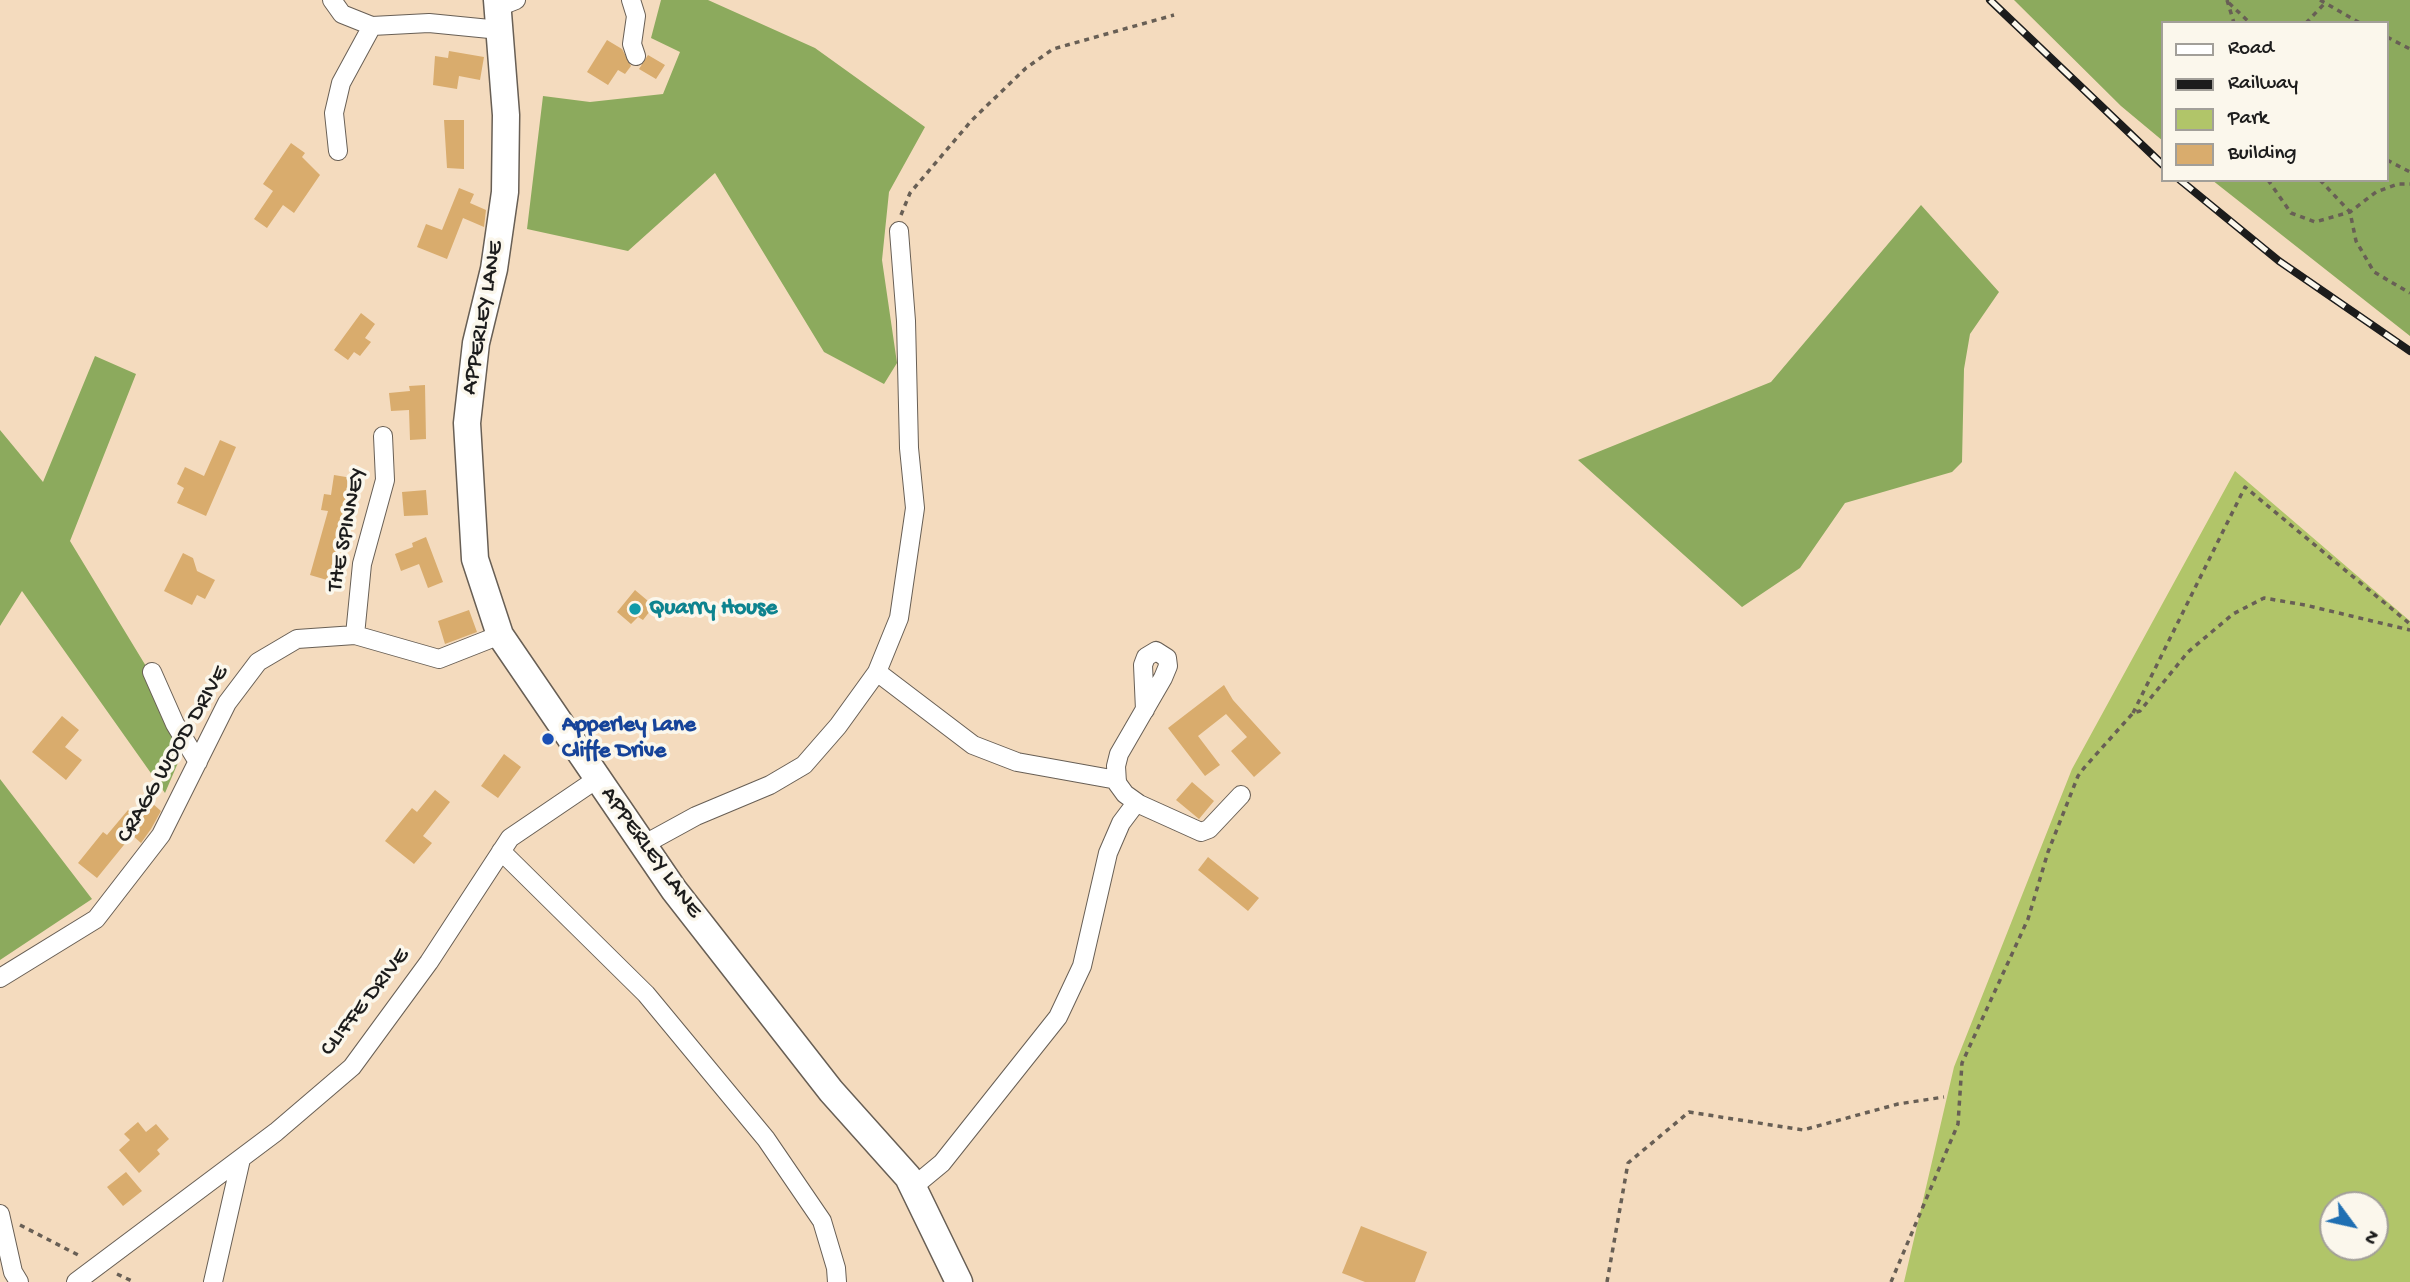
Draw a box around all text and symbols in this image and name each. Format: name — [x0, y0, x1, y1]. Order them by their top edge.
legend — [2162, 21, 2389, 182]
text: Road — [2228, 37, 2274, 62]
text: Railway — [2228, 72, 2298, 97]
text: Park — [2228, 107, 2268, 132]
text: Building — [2228, 142, 2297, 167]
street label: APPERLEY LANE — [457, 239, 511, 397]
street label: THE SPINNEY — [322, 466, 374, 594]
place label: Quarry House — [649, 595, 777, 623]
marker: Quarry House — [627, 601, 643, 617]
street label: CRAGG WOOD DRIVE — [112, 662, 236, 848]
place label: Apperley Lane Cliffe Drive — [562, 712, 696, 766]
marker: Apperley Lane Cliffe Drive — [540, 731, 556, 747]
street label: APPERLEY LANE — [593, 782, 707, 924]
street label: CLIFFE DRIVE — [315, 944, 417, 1062]
north arrow — [2319, 1191, 2389, 1261]
text: N — [2357, 1225, 2383, 1248]

